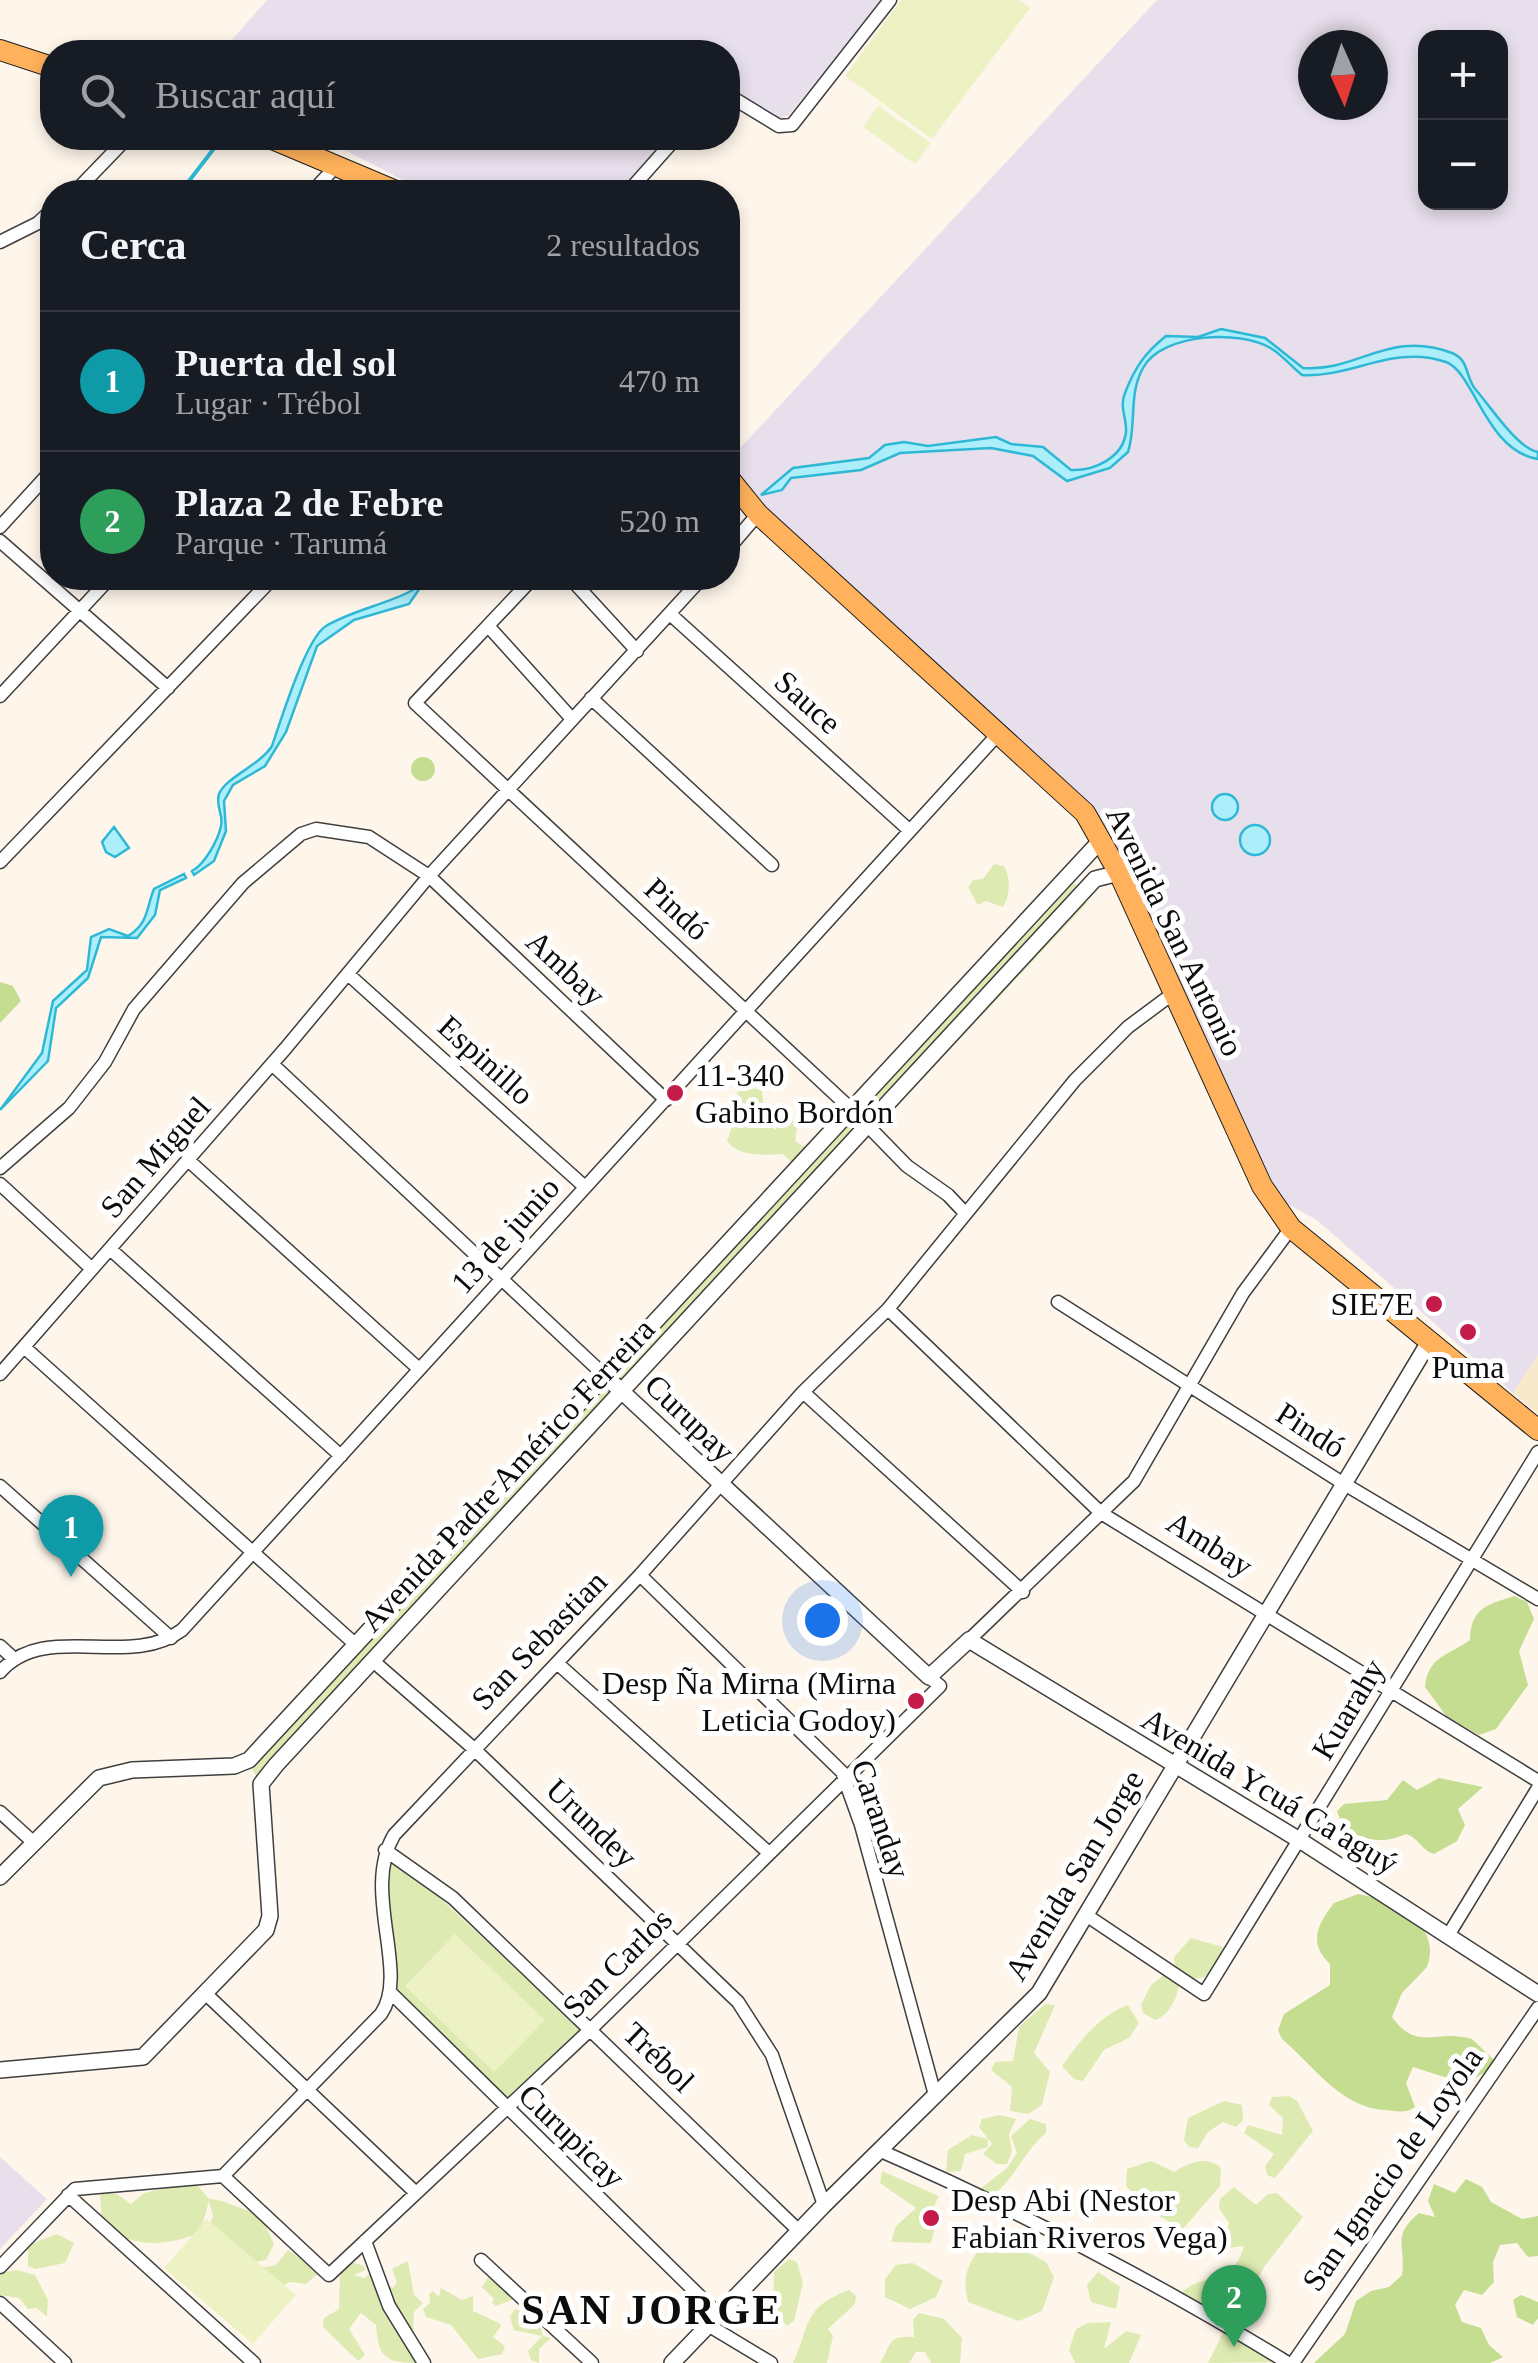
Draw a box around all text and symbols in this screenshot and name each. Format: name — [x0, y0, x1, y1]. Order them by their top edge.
north arrow — [1298, 30, 1388, 120]
map controls — [1418, 30, 1508, 210]
button: + — [1418, 30, 1508, 120]
search box — [40, 40, 740, 150]
icon: search — [75, 68, 130, 123]
text: Buscar aquí — [155, 74, 335, 116]
button: − — [1418, 120, 1508, 210]
text: Cerca — [80, 222, 187, 268]
text: 2 resultados — [546, 227, 700, 263]
text: Puerta del sol — [175, 342, 397, 384]
text: 1 — [105, 363, 121, 399]
text: 470 m — [619, 363, 700, 399]
text: Lugar · Trébol — [175, 385, 362, 421]
text: Plaza 2 de Febre — [175, 482, 443, 524]
text: 2 — [105, 503, 121, 539]
text: 520 m — [619, 503, 700, 539]
text: Parque · Tarumá — [175, 525, 387, 561]
street label: Sauce — [768, 663, 848, 741]
street label: Avenida San Antonio — [1099, 800, 1251, 1062]
street label: Pindó — [637, 870, 717, 948]
street label: Ambay — [519, 923, 613, 1013]
street label: Espinillo — [431, 1008, 541, 1112]
place label: 11-340 Gabino Bordón — [695, 1057, 893, 1130]
marker: 11-340 Gabino Bordón — [664, 1082, 686, 1104]
street label: San Miguel — [93, 1089, 217, 1225]
street label: 13 de junio — [443, 1169, 567, 1301]
place label: SIE7E — [1330, 1286, 1414, 1322]
marker: SIE7E — [1423, 1293, 1445, 1315]
street label: Avenida Padre Américo Ferreira — [353, 1311, 661, 1639]
marker: Puma — [1457, 1321, 1479, 1343]
place label: Puma — [1432, 1349, 1504, 1385]
street label: Curupay — [638, 1367, 742, 1469]
street label: Pindó — [1270, 1395, 1352, 1465]
pin: 1 — [38, 1494, 104, 1577]
street label: Ambay — [1161, 1504, 1259, 1584]
street label: San Sebastian — [464, 1563, 614, 1717]
your location — [797, 1595, 848, 1646]
street label: Kuarahy — [1304, 1653, 1392, 1765]
place label: Desp Ña Mirna (Mirna Leticia Godoy) — [602, 1665, 896, 1738]
marker: Desp Ña Mirna (Mirna Leticia Godoy) — [905, 1690, 927, 1712]
street label: Avenida Ycuá Ca'aguý — [1136, 1700, 1404, 1882]
street label: Caranday — [844, 1755, 918, 1883]
street label: Avenida San Jorge — [997, 1763, 1151, 1987]
street label: Urundey — [539, 1771, 645, 1875]
street label: San Carlos — [555, 1901, 679, 2025]
street label: Trébol — [616, 2015, 702, 2099]
street label: San Ignacio de Loyola — [1294, 2040, 1490, 2298]
street label: Curupicay — [512, 2077, 632, 2195]
place label: Desp Abi (Nestor Fabian Riveros Vega) — [951, 2182, 1228, 2255]
marker: Desp Abi (Nestor Fabian Riveros Vega) — [920, 2207, 942, 2229]
pin: 2 — [1202, 2264, 1266, 2347]
district label: SAN JORGE — [521, 2287, 783, 2333]

